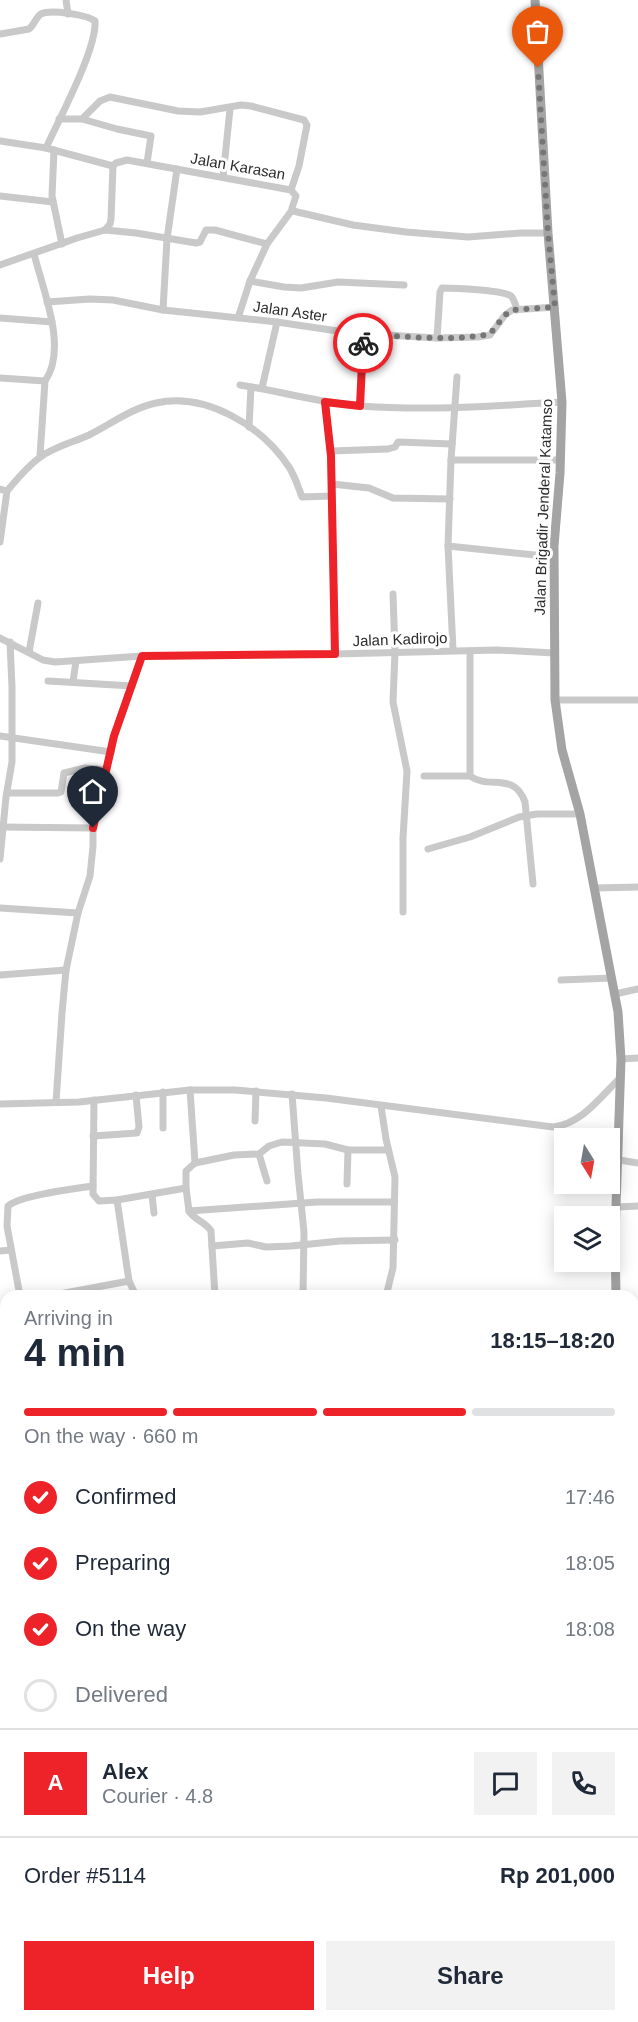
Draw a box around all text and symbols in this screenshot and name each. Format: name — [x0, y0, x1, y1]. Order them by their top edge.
pin — [512, 6, 563, 68]
icon: bag — [521, 15, 554, 48]
street label: Jalan Karasan — [189, 149, 287, 183]
street label: Jalan Aster — [252, 297, 328, 325]
courier — [333, 313, 393, 373]
icon: bike — [347, 327, 380, 360]
street label: Jalan Brigadir Jenderal Katamso — [531, 398, 555, 616]
street label: Jalan Kadirojo — [352, 629, 448, 649]
pin — [67, 766, 118, 828]
icon: home — [76, 775, 109, 808]
north arrow — [554, 1128, 620, 1194]
map controls — [554, 1128, 620, 1272]
button: layers — [554, 1206, 620, 1272]
text: Arriving in — [24, 1307, 113, 1329]
text: 18:15–18:20 — [490, 1328, 615, 1353]
text: 4 min — [24, 1331, 126, 1374]
text: On the way · 660 m — [24, 1425, 199, 1447]
icon: check — [24, 1481, 57, 1514]
text: Confirmed — [75, 1484, 176, 1509]
text: 17:46 — [565, 1486, 615, 1508]
icon: check — [24, 1547, 57, 1580]
text: Preparing — [75, 1550, 170, 1575]
text: 18:05 — [565, 1552, 615, 1574]
icon: check — [24, 1613, 57, 1646]
text: On the way — [75, 1616, 186, 1641]
text: 18:08 — [565, 1618, 615, 1640]
text: Delivered — [75, 1682, 168, 1707]
button: chat — [474, 1752, 537, 1815]
button: phone — [552, 1752, 615, 1815]
text: Alex — [102, 1759, 148, 1784]
text: A — [48, 1770, 63, 1795]
text: Courier · 4.8 — [102, 1785, 213, 1807]
text: Order #5114 — [24, 1863, 146, 1888]
text: Rp 201,000 — [500, 1863, 615, 1888]
button: Help — [24, 1941, 314, 2010]
button: Share — [326, 1941, 615, 2010]

